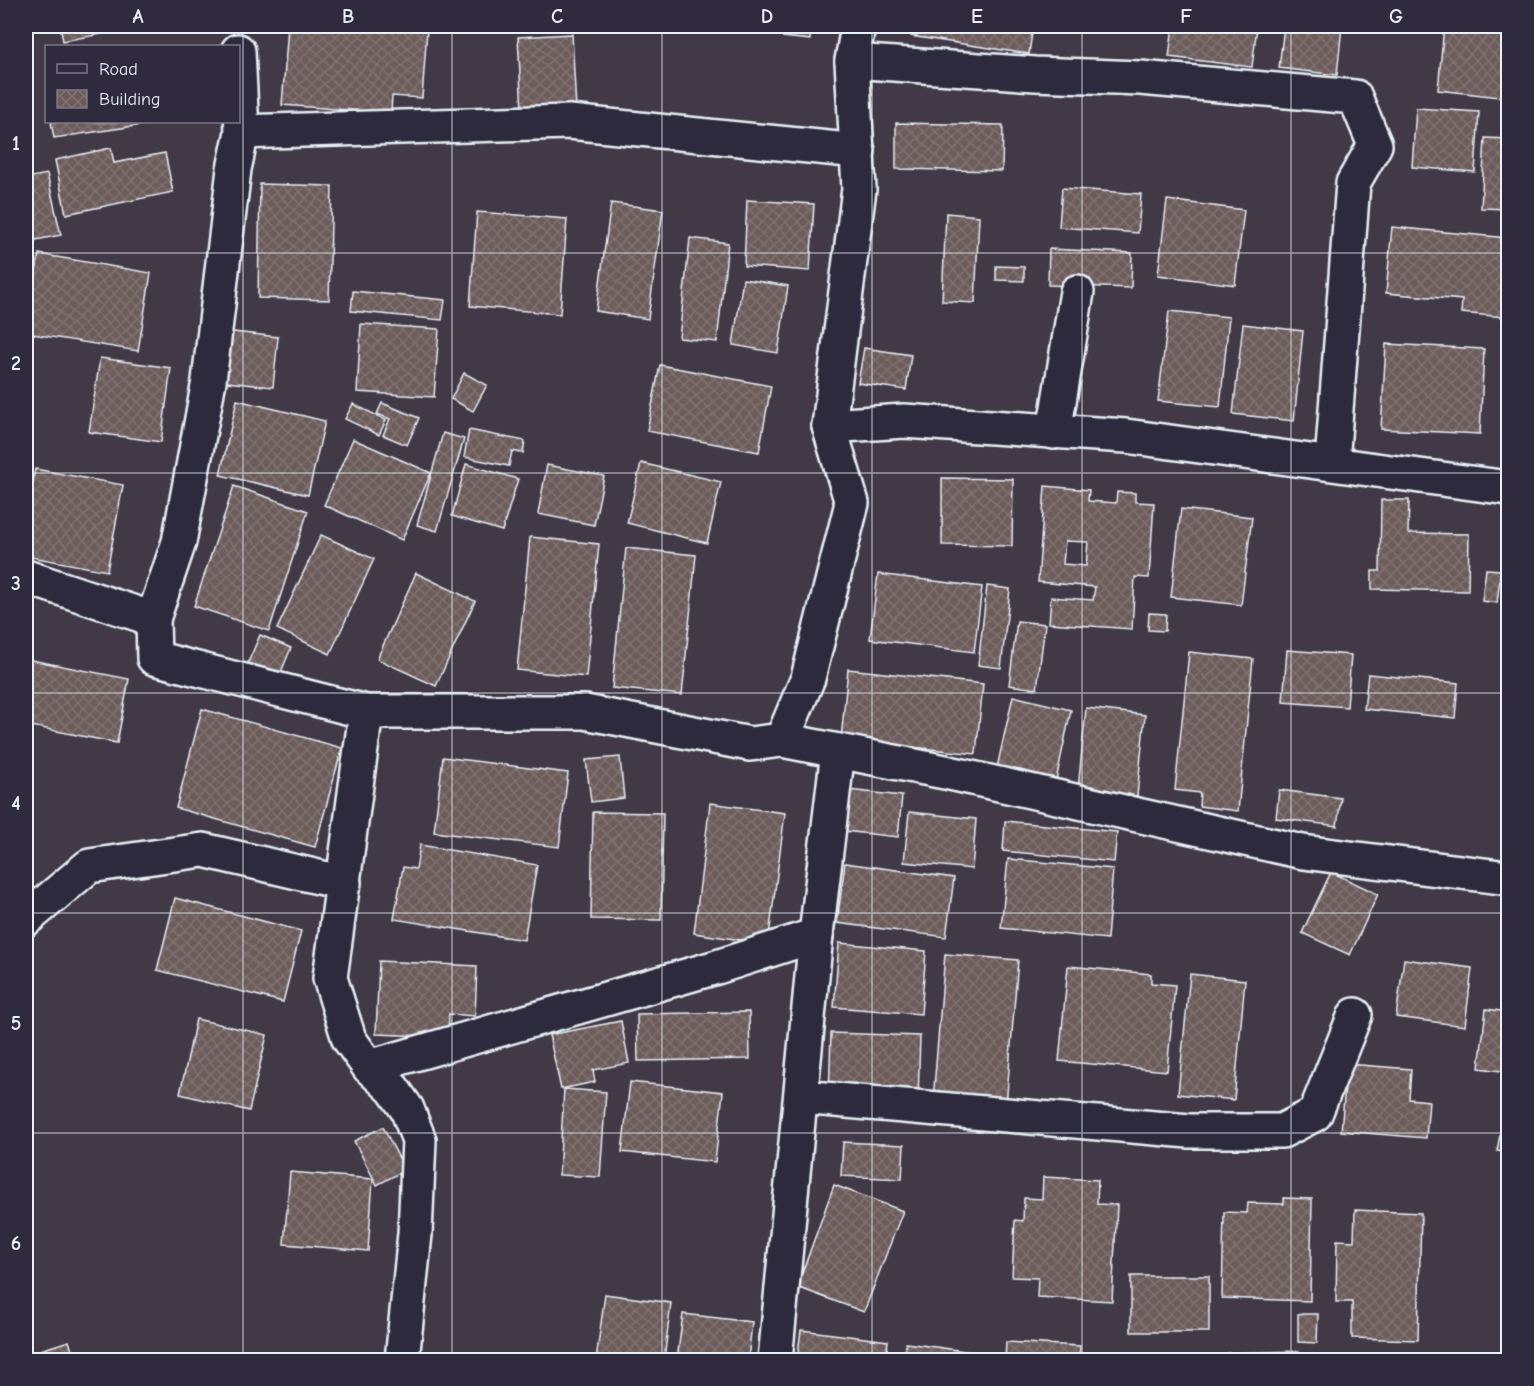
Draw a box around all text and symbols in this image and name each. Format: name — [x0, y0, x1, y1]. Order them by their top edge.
text: A — [132, 5, 144, 28]
text: B — [342, 5, 354, 28]
text: C — [551, 5, 563, 28]
text: D — [761, 5, 773, 28]
text: E — [971, 5, 983, 28]
text: F — [1180, 5, 1192, 28]
text: G — [1389, 5, 1403, 28]
legend — [45, 45, 240, 123]
text: Road — [99, 59, 138, 80]
text: Building — [99, 89, 161, 110]
text: 1 — [12, 132, 20, 155]
text: 2 — [11, 352, 21, 375]
text: 3 — [11, 572, 21, 595]
text: 4 — [11, 792, 21, 815]
text: 5 — [11, 1012, 21, 1035]
text: 6 — [11, 1232, 21, 1255]

